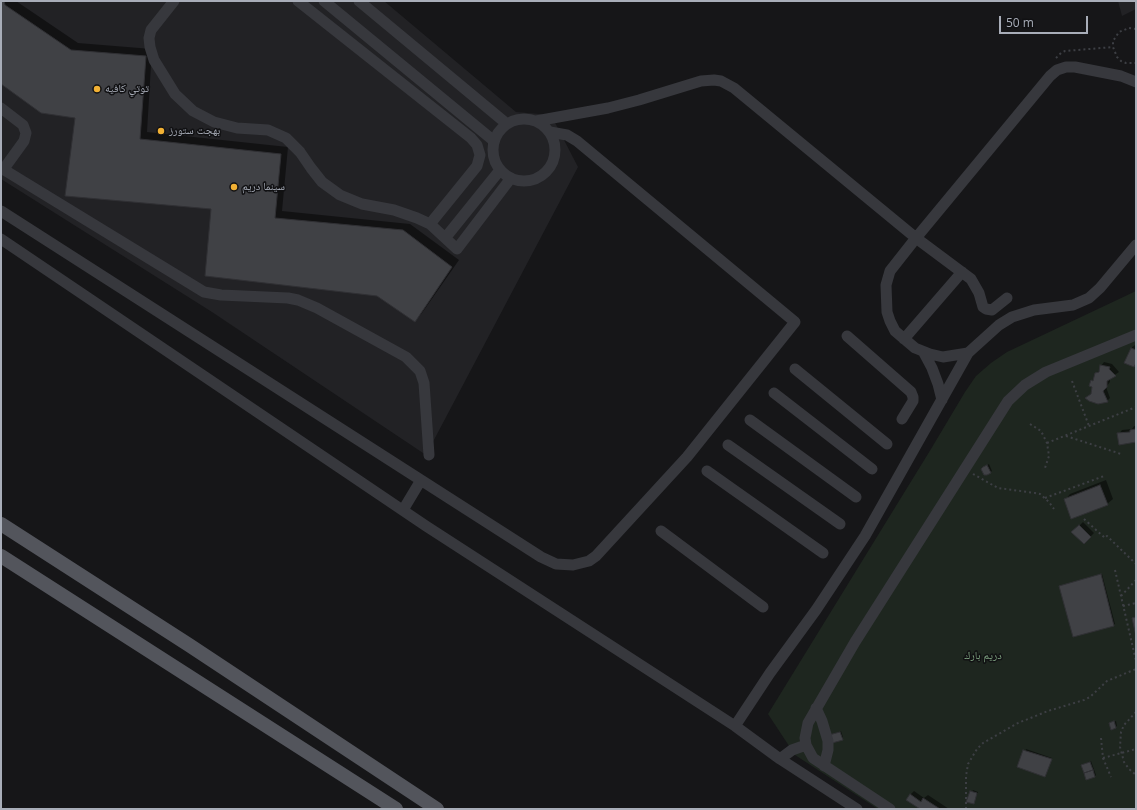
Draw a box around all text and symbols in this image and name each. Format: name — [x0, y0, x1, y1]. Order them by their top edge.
scale bar — [1001, 8, 1090, 34]
text: 50 m — [1006, 14, 1034, 31]
place label: توتي كافيه — [105, 82, 149, 96]
marker: توتي كافيه — [92, 84, 102, 94]
place label: بهجت ستورز — [169, 124, 220, 138]
marker: بهجت ستورز — [156, 126, 166, 136]
place label: سينما دريم — [242, 180, 285, 194]
marker: سينما دريم — [229, 182, 239, 192]
park label: دريم بارك — [964, 649, 1002, 663]

